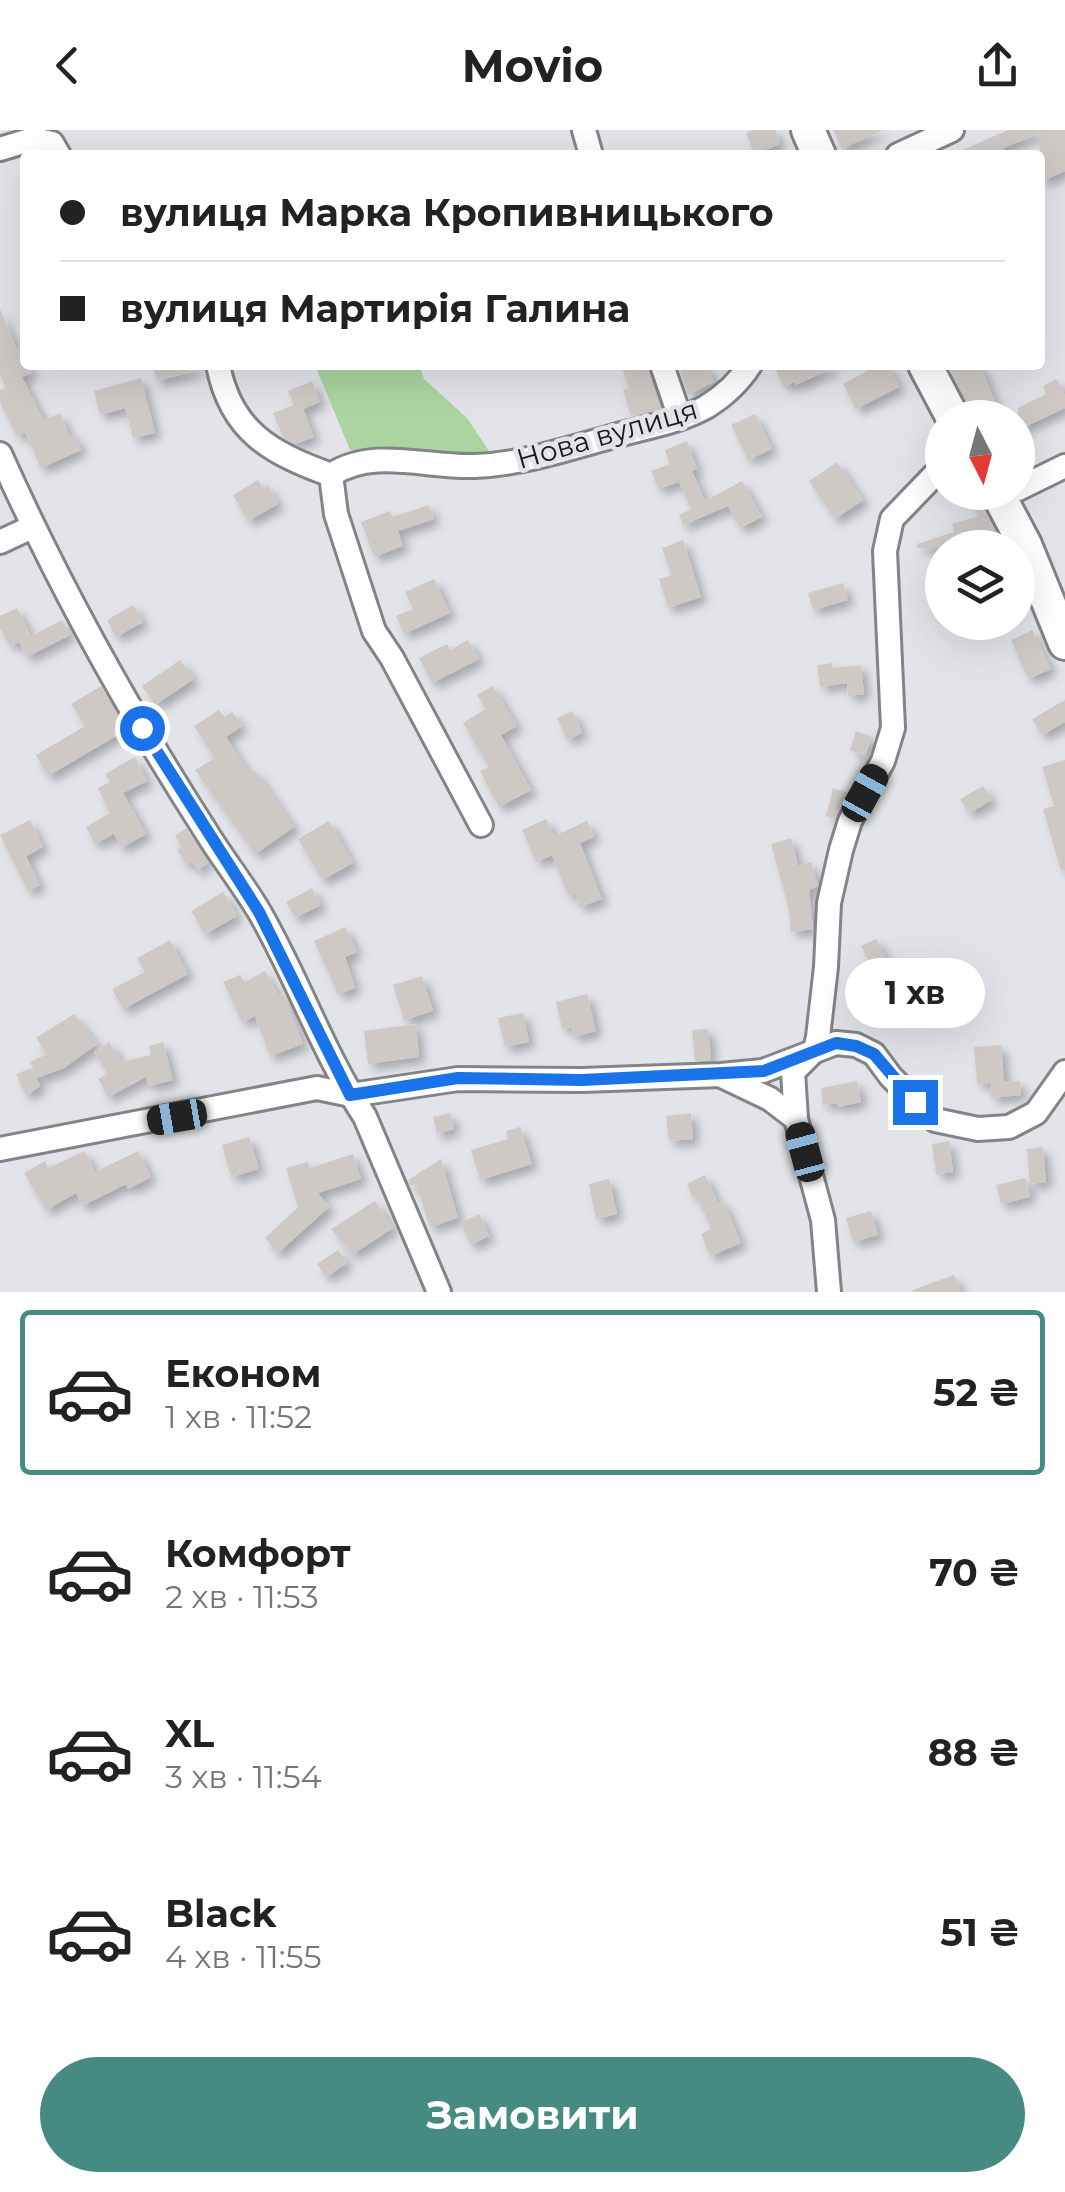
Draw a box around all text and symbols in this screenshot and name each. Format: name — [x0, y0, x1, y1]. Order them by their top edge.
icon: back — [40, 38, 95, 93]
text: Movio — [462, 38, 603, 93]
icon: share — [970, 38, 1025, 93]
text: вулиця Марка Кропивницького — [120, 189, 774, 236]
text: вулиця Мартирія Галина — [120, 285, 630, 332]
street label: Нова вулиця — [513, 392, 701, 476]
north arrow — [925, 400, 1035, 510]
map controls — [925, 400, 1035, 640]
button: layers — [925, 530, 1035, 640]
route start — [120, 706, 165, 751]
car — [837, 759, 893, 827]
callout: 1 хв — [845, 957, 985, 1027]
text: 1 хв — [885, 973, 945, 1012]
route end — [893, 1080, 938, 1125]
car — [145, 1097, 209, 1137]
car — [783, 1119, 827, 1185]
icon: car — [45, 1348, 135, 1438]
text: Економ — [165, 1350, 321, 1397]
text: 52 ₴ — [933, 1369, 1020, 1416]
text: 1 хв · 11:52 — [165, 1397, 312, 1436]
icon: car — [45, 1528, 135, 1618]
text: Комфорт — [165, 1530, 351, 1577]
text: 70 ₴ — [929, 1549, 1020, 1596]
text: 2 хв · 11:53 — [165, 1577, 319, 1616]
icon: car — [45, 1708, 135, 1798]
text: XL — [165, 1710, 214, 1757]
text: 88 ₴ — [928, 1729, 1020, 1776]
text: 3 хв · 11:54 — [165, 1757, 322, 1796]
icon: car — [45, 1888, 135, 1978]
text: Black — [165, 1890, 276, 1937]
text: 51 ₴ — [940, 1909, 1020, 1956]
text: 4 хв · 11:55 — [165, 1937, 322, 1976]
button: Замовити — [40, 2057, 1025, 2172]

